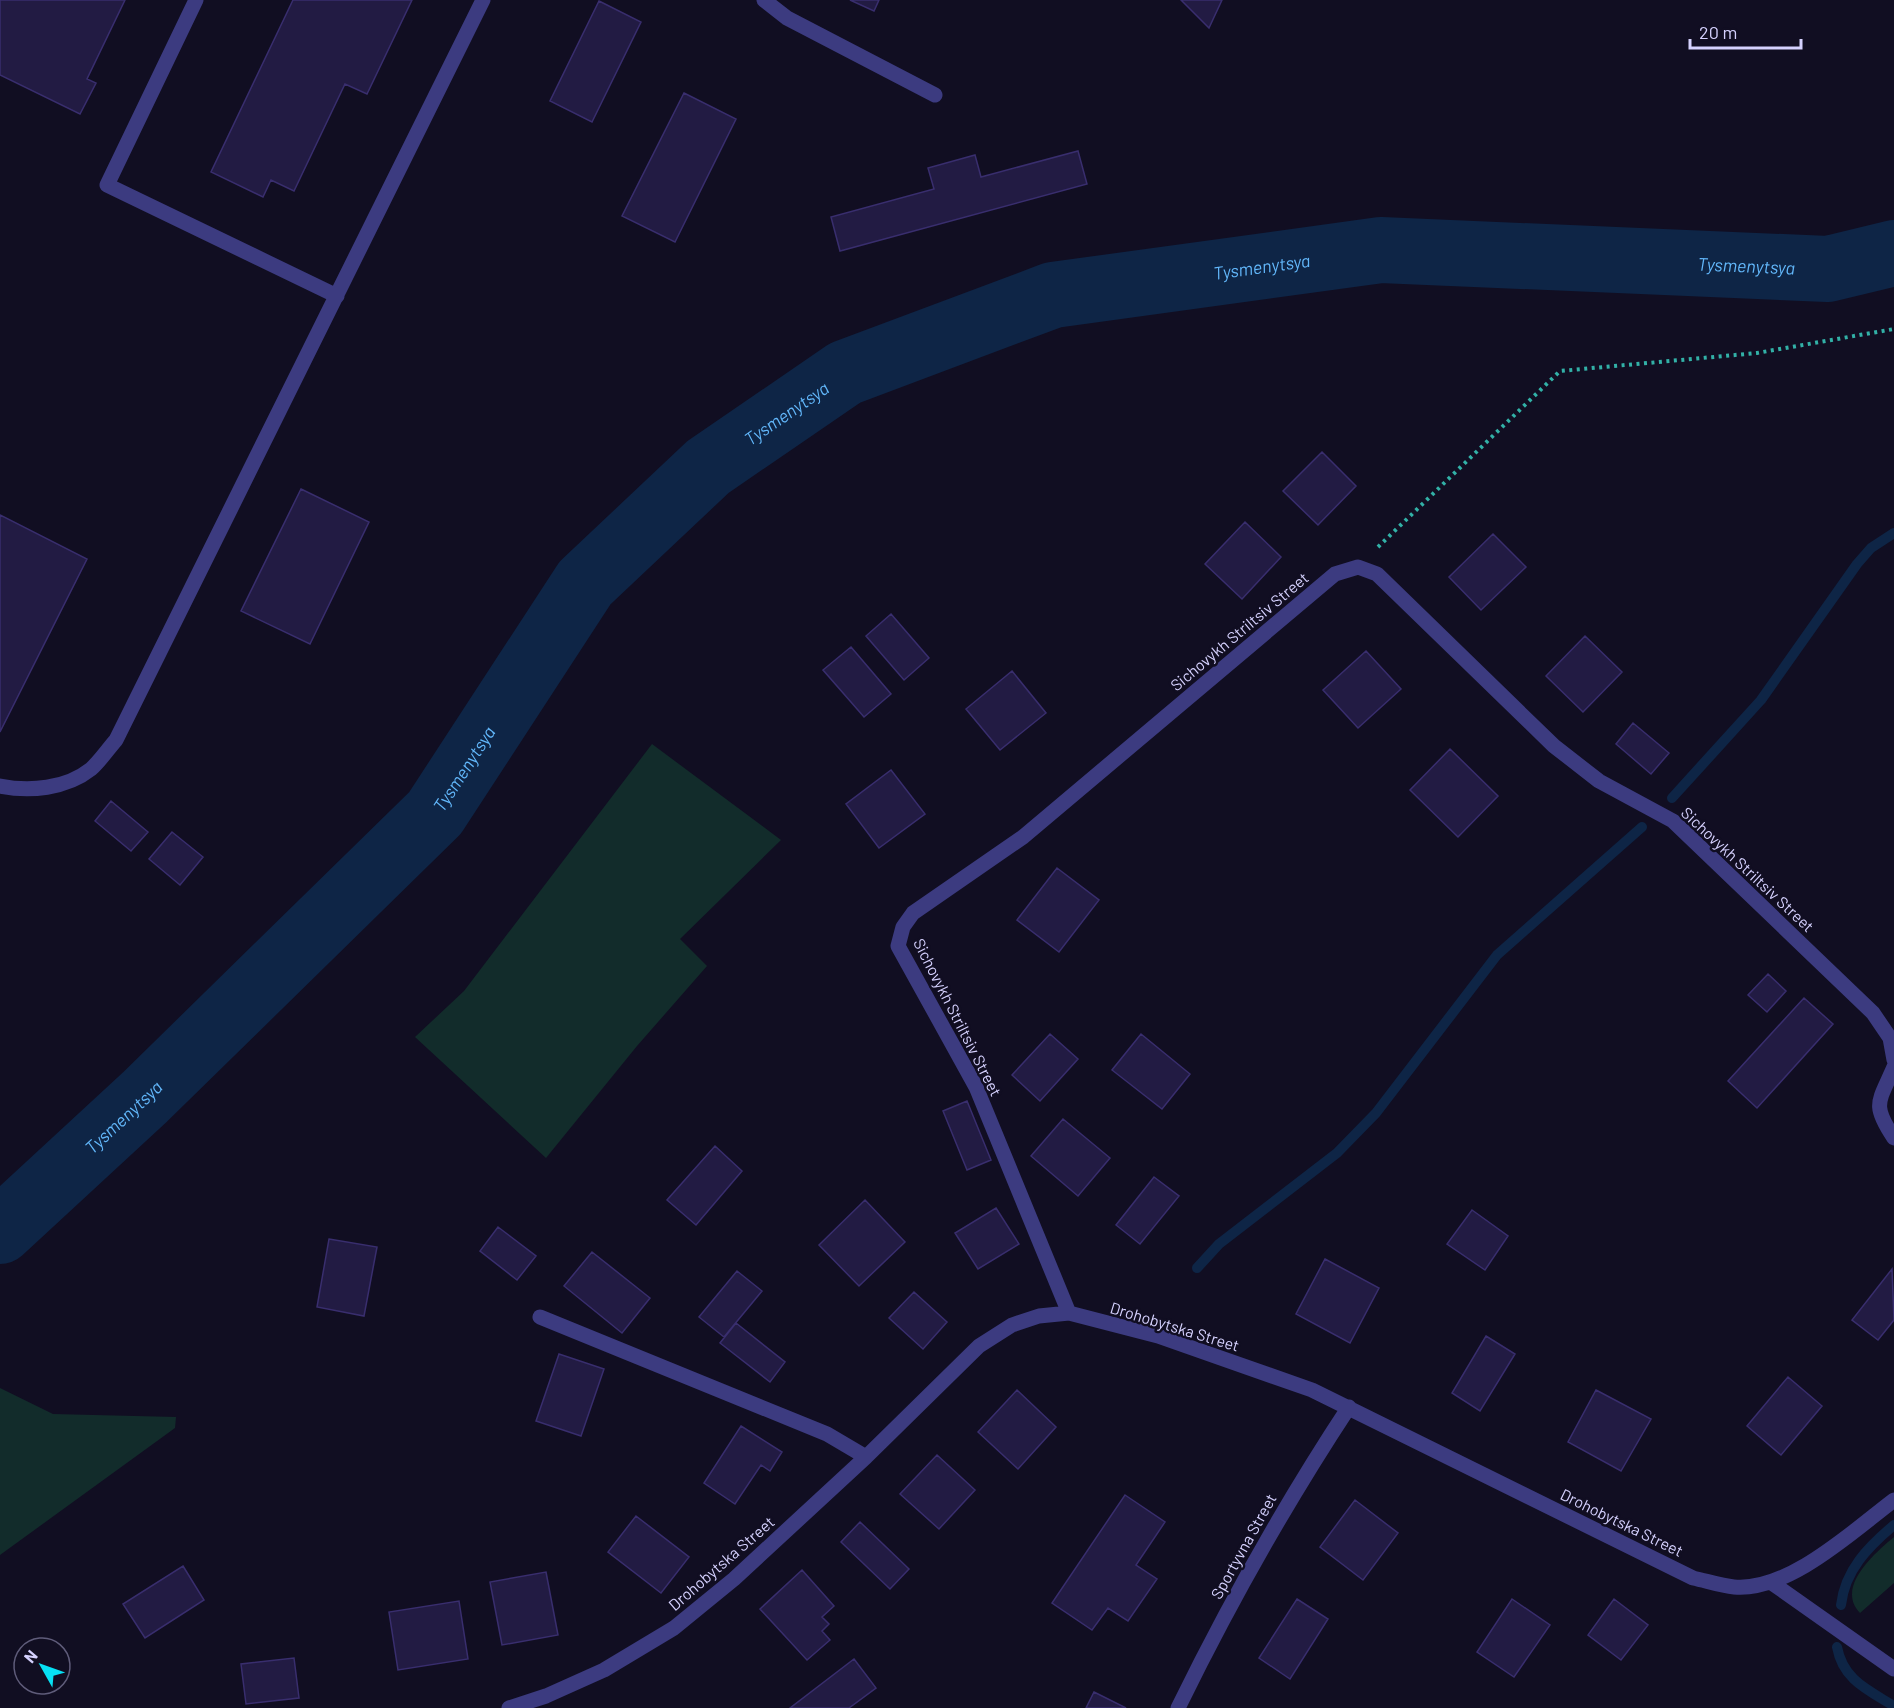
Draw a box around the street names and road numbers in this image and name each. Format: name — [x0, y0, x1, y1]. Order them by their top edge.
street label: Sichovykh Striltsiv Street — [1166, 568, 1312, 694]
street label: Sichovykh Striltsiv Street — [1678, 803, 1818, 935]
street label: Sichovykh Striltsiv Street — [910, 935, 1006, 1099]
street label: Drohobytska Street — [1108, 1297, 1242, 1355]
street label: Drohobytska Street — [1558, 1484, 1686, 1560]
street label: Sportyvna Street — [1206, 1490, 1280, 1602]
street label: Drohobytska Street — [664, 1512, 778, 1614]

